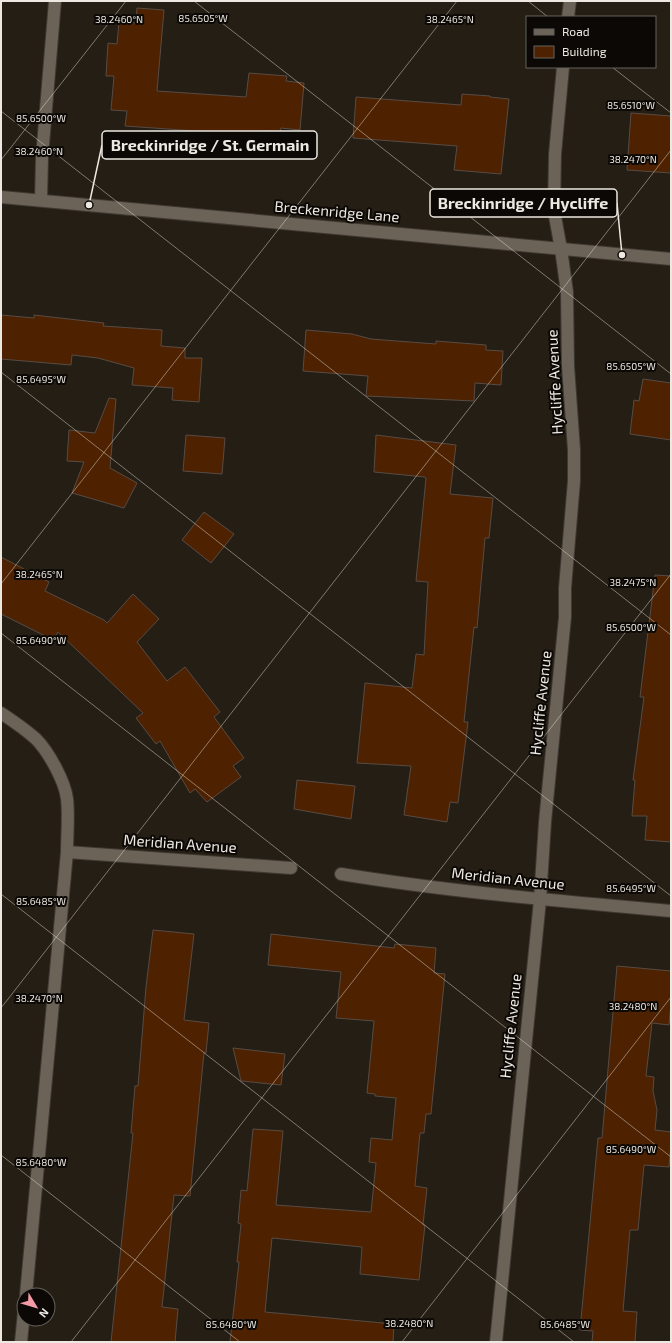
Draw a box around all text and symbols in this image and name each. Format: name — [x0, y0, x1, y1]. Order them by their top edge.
text: 85.6505°W — [178, 12, 228, 24]
text: 38.2460°N — [95, 13, 143, 25]
text: 38.2465°N — [426, 13, 474, 25]
legend — [526, 16, 656, 68]
text: Road — [562, 24, 590, 38]
text: Building — [562, 44, 607, 58]
text: 85.6510°W — [607, 99, 655, 111]
text: 85.6500°W — [16, 112, 66, 124]
callout: Breckinridge / St. Germain — [102, 131, 317, 159]
text: Breckinridge / St. Germain — [111, 135, 309, 154]
text: 38.2460°N — [15, 145, 63, 157]
text: 38.2470°N — [609, 153, 657, 165]
callout: Breckinridge / Hycliffe — [430, 189, 617, 217]
text: Breckinridge / Hycliffe — [438, 193, 608, 213]
street label: Breckenridge Lane — [274, 197, 400, 225]
street label: Hycliffe Avenue — [542, 329, 566, 435]
text: 85.6505°W — [606, 360, 656, 372]
text: 85.6495°W — [16, 373, 66, 385]
text: 38.2465°N — [15, 568, 63, 580]
text: 38.2475°N — [610, 576, 656, 588]
text: 85.6500°W — [606, 621, 656, 633]
text: 85.6490°W — [16, 634, 67, 646]
street label: Hycliffe Avenue — [526, 650, 554, 756]
street label: Meridian Avenue — [123, 830, 237, 856]
street label: Meridian Avenue — [451, 863, 565, 893]
text: 85.6495°W — [606, 882, 656, 894]
text: 85.6485°W — [16, 895, 67, 907]
street label: Hycliffe Avenue — [496, 973, 524, 1079]
text: 38.2470°N — [15, 992, 63, 1004]
text: 38.2480°N — [609, 1000, 657, 1012]
text: 85.6490°W — [606, 1143, 657, 1155]
text: 85.6480°W — [16, 1156, 67, 1168]
north arrow — [16, 1287, 56, 1327]
text: N — [37, 1306, 52, 1321]
text: 38.2480°N — [385, 1317, 433, 1329]
text: 85.6480°W — [206, 1318, 257, 1330]
text: 85.6485°W — [540, 1318, 591, 1330]

